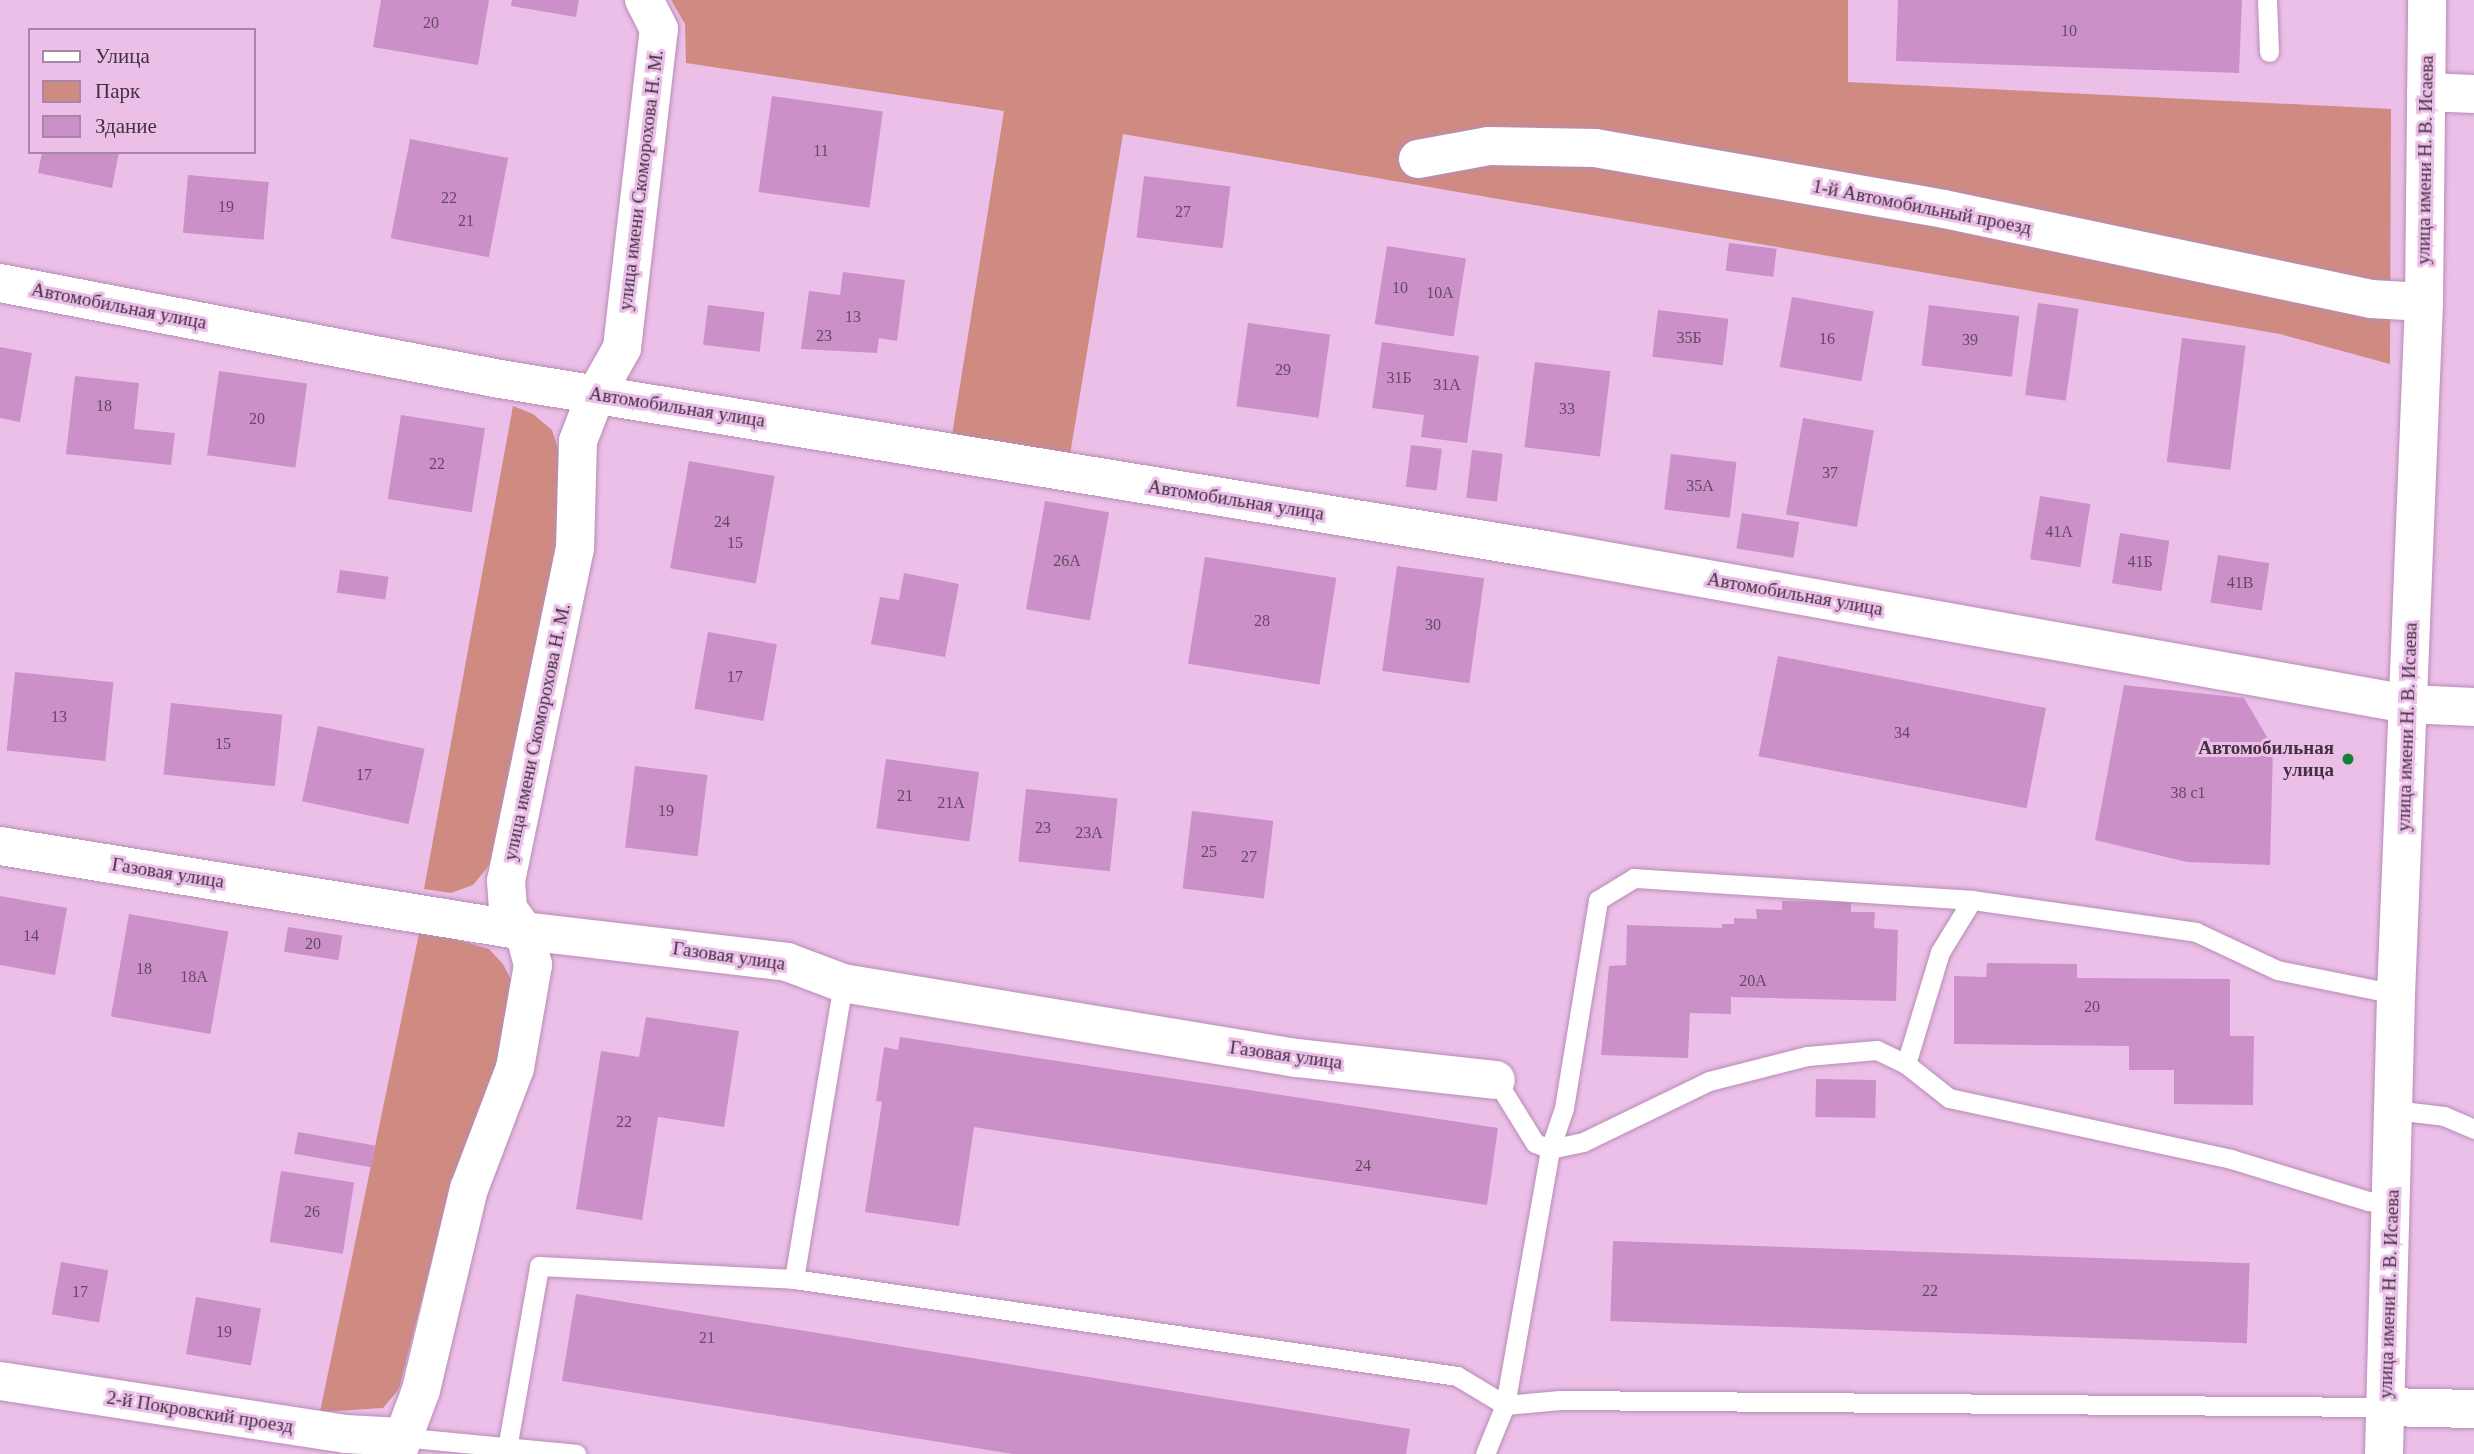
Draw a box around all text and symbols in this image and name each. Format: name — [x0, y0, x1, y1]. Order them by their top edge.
house number: 20 — [423, 13, 439, 33]
house number: 10 — [2061, 21, 2077, 41]
legend — [28, 28, 256, 154]
text: Улица — [95, 44, 150, 68]
street label: улица имени Скоморохова Н. М. — [614, 48, 668, 312]
street label: улица имени Н. В. Исаева — [2412, 55, 2438, 265]
text: Парк — [95, 79, 140, 103]
text: Здание — [95, 114, 157, 138]
house number: 11 — [813, 141, 829, 161]
street label: 1-й Автомобильный проезд — [1811, 175, 2033, 239]
house number: 22 — [441, 188, 457, 208]
house number: 19 — [218, 197, 234, 217]
house number: 27 — [1175, 202, 1191, 222]
house number: 21 — [458, 211, 474, 231]
street label: Автомобильная улица — [29, 278, 209, 334]
house number: 10 — [1392, 278, 1408, 298]
house number: 10А — [1426, 283, 1454, 303]
house number: 13 — [845, 307, 861, 327]
house number: 23 — [816, 326, 832, 346]
house number: 35Б — [1676, 328, 1702, 348]
house number: 16 — [1819, 329, 1835, 349]
house number: 39 — [1962, 330, 1978, 350]
house number: 29 — [1275, 360, 1291, 380]
house number: 31Б — [1386, 368, 1412, 388]
house number: 31А — [1433, 375, 1461, 395]
street label: Автомобильная улица — [587, 382, 767, 432]
house number: 18 — [96, 396, 112, 416]
house number: 33 — [1559, 399, 1575, 419]
house number: 20 — [249, 409, 265, 429]
house number: 22 — [429, 454, 445, 474]
house number: 37 — [1822, 463, 1838, 483]
street label: Автомобильная улица — [1146, 475, 1326, 525]
house number: 35А — [1686, 476, 1714, 496]
house number: 24 — [714, 512, 730, 532]
house number: 41А — [2045, 522, 2073, 542]
house number: 15 — [727, 533, 743, 553]
house number: 26А — [1053, 551, 1081, 571]
house number: 41Б — [2127, 552, 2153, 572]
street label: Автомобильная улица — [1705, 567, 1885, 621]
house number: 41В — [2227, 573, 2253, 593]
street label: улица имени Скоморохова Н. М. — [499, 601, 575, 863]
house number: 28 — [1254, 611, 1270, 631]
house number: 30 — [1425, 615, 1441, 635]
street label: улица имени Н. В. Исаева — [2392, 622, 2422, 832]
house number: 17 — [727, 667, 743, 687]
house number: 13 — [51, 707, 67, 727]
house number: 34 — [1894, 723, 1910, 743]
house number: 15 — [215, 734, 231, 754]
place label: Автомобильная улица — [2198, 737, 2334, 781]
marker: Автомобильная улица — [2340, 751, 2356, 767]
house number: 17 — [356, 765, 372, 785]
house number: 38 с1 — [2170, 783, 2206, 803]
house number: 21 — [897, 786, 913, 806]
house number: 21А — [937, 793, 965, 813]
house number: 19 — [658, 801, 674, 821]
house number: 23 — [1035, 818, 1051, 838]
house number: 23А — [1075, 823, 1103, 843]
house number: 25 — [1201, 842, 1217, 862]
house number: 27 — [1241, 847, 1257, 867]
street label: Газовая улица — [110, 853, 226, 893]
house number: 14 — [23, 926, 39, 946]
house number: 20 — [305, 934, 321, 954]
street label: Газовая улица — [671, 937, 787, 975]
house number: 18 — [136, 959, 152, 979]
house number: 18А — [180, 967, 208, 987]
house number: 20А — [1739, 971, 1767, 991]
house number: 20 — [2084, 997, 2100, 1017]
street label: Газовая улица — [1228, 1036, 1344, 1074]
house number: 22 — [616, 1112, 632, 1132]
house number: 24 — [1355, 1156, 1371, 1176]
street label: улица имени Н. В. Исаева — [2374, 1189, 2404, 1399]
house number: 26 — [304, 1202, 320, 1222]
house number: 22 — [1922, 1281, 1938, 1301]
house number: 17 — [72, 1282, 88, 1302]
house number: 19 — [216, 1322, 232, 1342]
house number: 21 — [699, 1328, 715, 1348]
street label: 2-й Покровский проезд — [105, 1386, 295, 1438]

